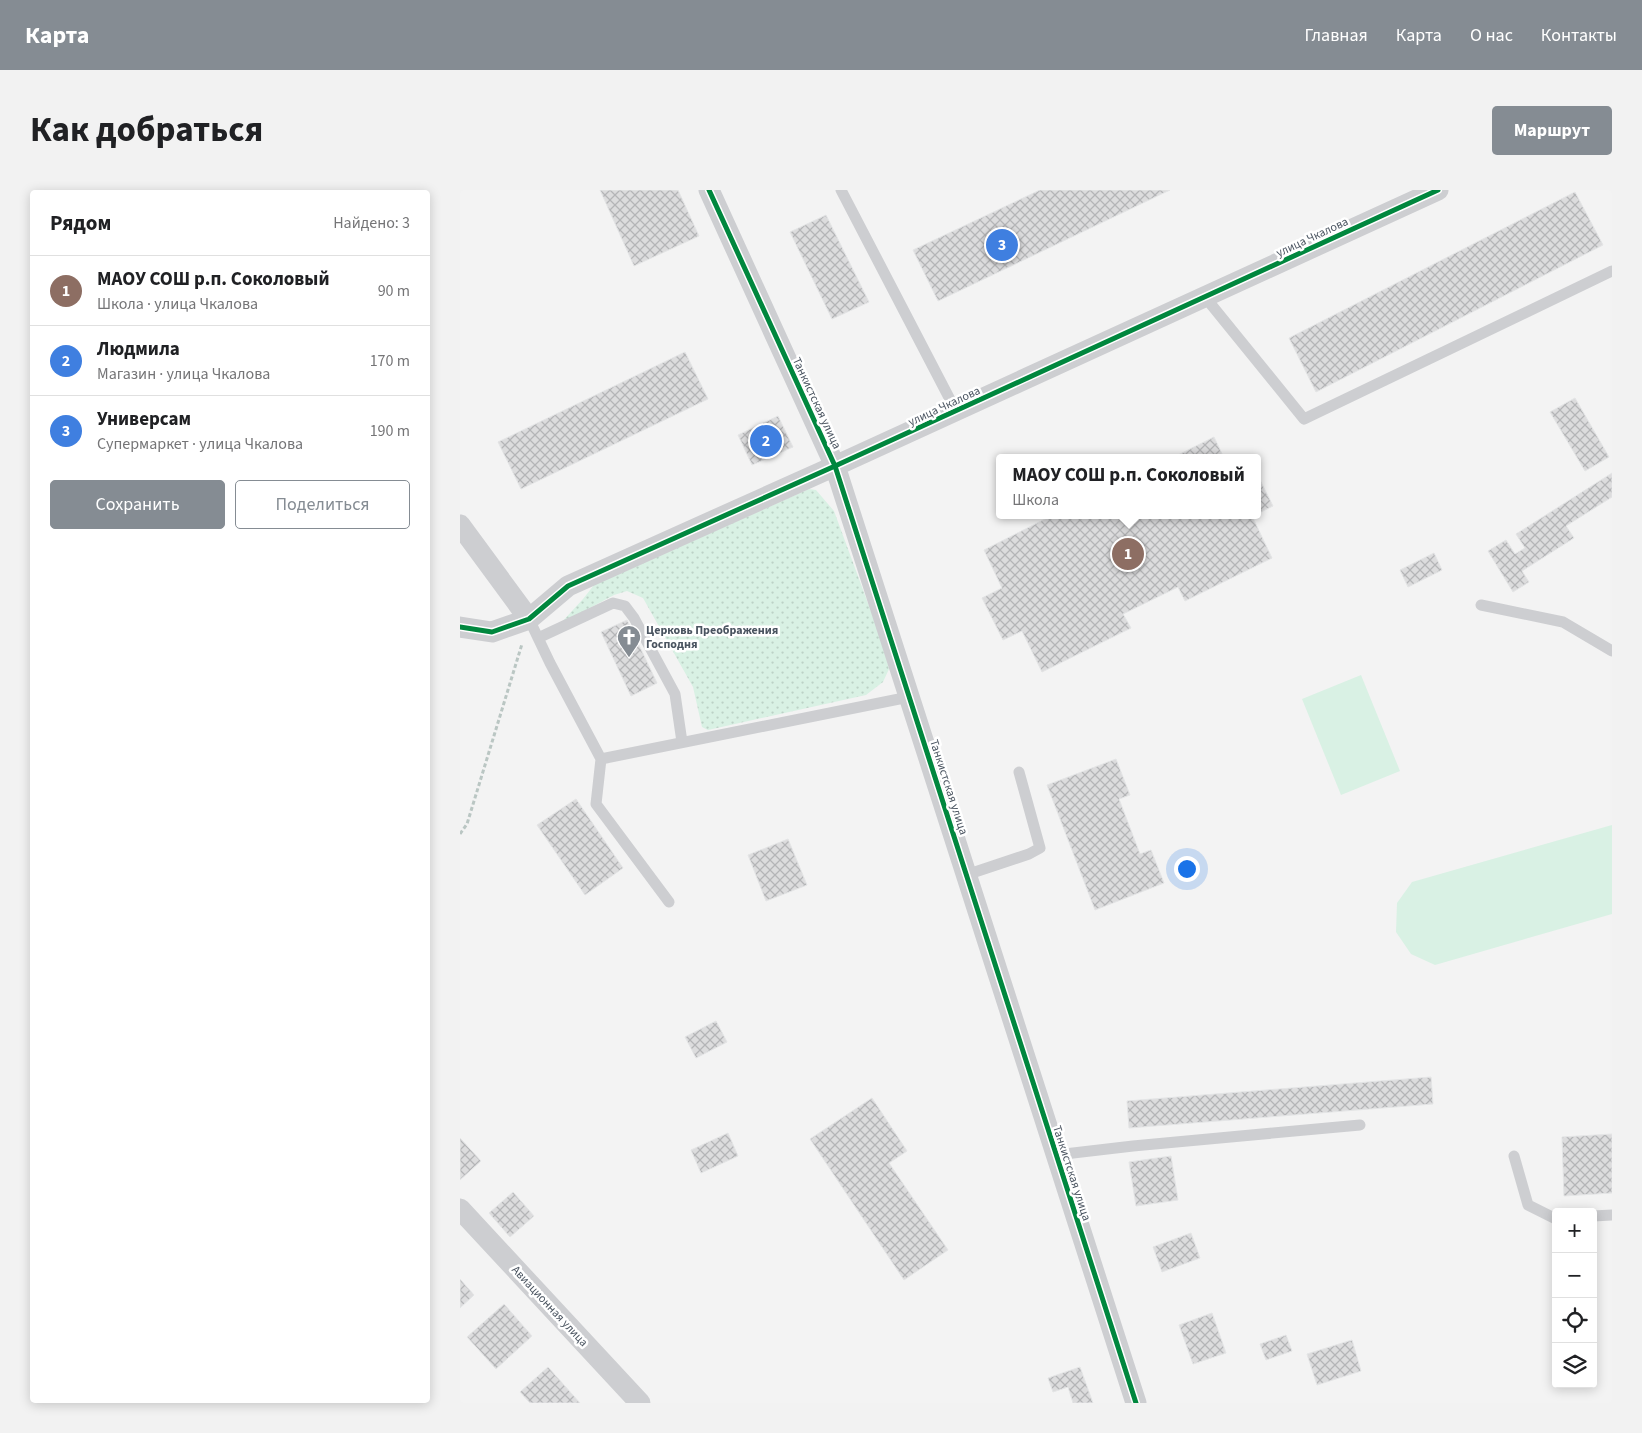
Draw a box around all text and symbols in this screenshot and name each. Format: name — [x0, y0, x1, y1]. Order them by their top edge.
text: Карта — [25, 18, 89, 53]
text: Главная — [1305, 23, 1368, 48]
text: Карта — [1396, 23, 1442, 48]
text: О нас — [1470, 23, 1513, 48]
text: Контакты — [1541, 23, 1617, 48]
text: Как добраться — [30, 105, 263, 155]
button: Маршрут — [1492, 106, 1612, 155]
text: Рядом — [50, 208, 111, 238]
text: Найдено: 3 — [333, 212, 410, 234]
street label: улица Чкалова — [1273, 213, 1351, 262]
pin: 3 — [986, 226, 1018, 264]
text: МАОУ СОШ р.п. Соколовый — [97, 266, 329, 293]
text: 1 — [62, 280, 70, 302]
text: 90 m — [378, 280, 410, 302]
text: Школа · улица Чкалова — [97, 293, 258, 315]
text: Людмила — [97, 336, 180, 363]
text: 2 — [62, 350, 70, 372]
text: 170 m — [370, 350, 410, 372]
street label: Танкистская улица — [788, 355, 845, 452]
text: Магазин · улица Чкалова — [97, 363, 270, 385]
street label: улица Чкалова — [905, 382, 983, 431]
text: Универсам — [97, 406, 191, 433]
text: 3 — [62, 420, 70, 442]
text: 190 m — [370, 420, 410, 442]
pin: 2 — [750, 422, 782, 460]
text: Супермаркет · улица Чкалова — [97, 433, 303, 455]
popup — [996, 454, 1261, 519]
text: МАОУ СОШ р.п. Соколовый — [1012, 462, 1245, 489]
button: Сохранить — [50, 480, 225, 529]
button: Поделиться — [235, 480, 410, 529]
text: Школа — [1012, 489, 1059, 511]
pin: 1 — [1112, 535, 1144, 573]
place label: Церковь Преображения Господня — [646, 622, 778, 653]
church icon: Церковь Преображения Господня — [616, 624, 642, 658]
street label: Танкистская улица — [925, 737, 972, 837]
your location — [1174, 856, 1200, 882]
street label: Танкистская улица — [1048, 1123, 1095, 1223]
map controls — [1552, 1208, 1597, 1388]
button: + — [1552, 1208, 1597, 1253]
button: − — [1552, 1253, 1597, 1298]
street label: Авиационная улица — [508, 1262, 592, 1351]
button: locate — [1552, 1298, 1597, 1343]
button: layers — [1552, 1343, 1597, 1388]

